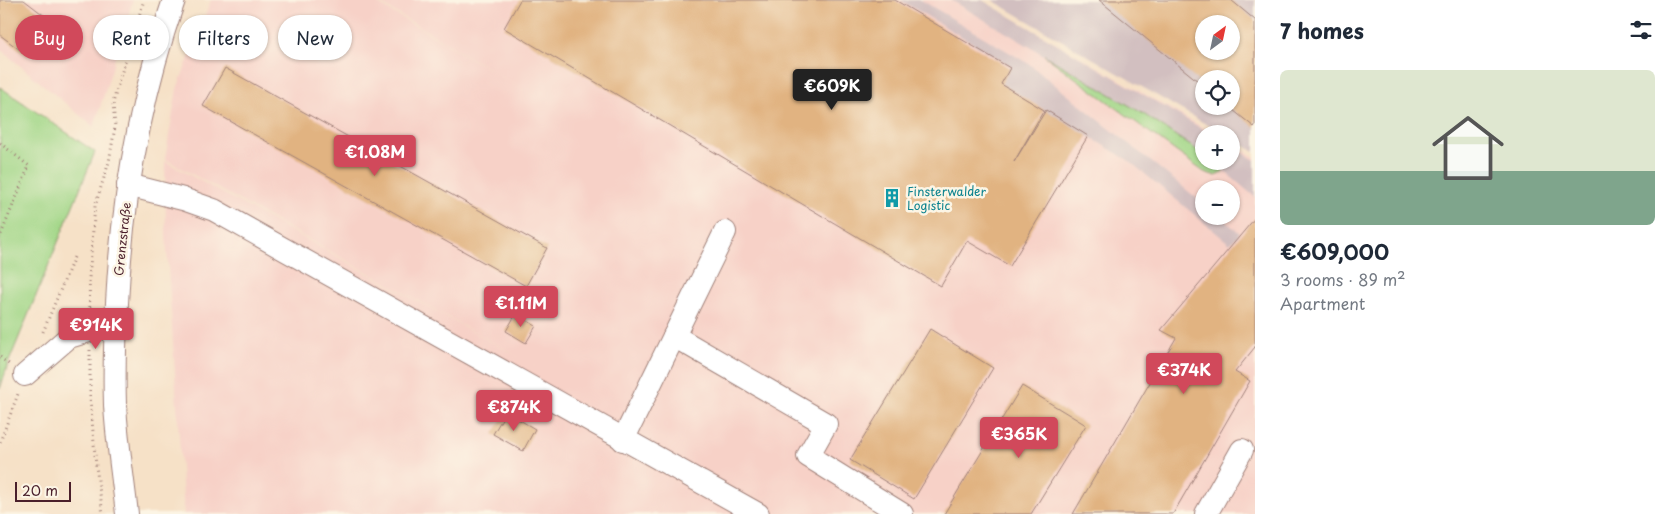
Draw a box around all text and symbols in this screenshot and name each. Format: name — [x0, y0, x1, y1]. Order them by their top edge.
text: 7 homes — [1280, 14, 1364, 46]
chip: Buy — [15, 15, 83, 60]
chip: Rent — [93, 15, 169, 60]
chip: Filters — [179, 15, 268, 60]
chip: New — [278, 15, 352, 60]
north arrow — [1195, 15, 1240, 60]
map controls — [1195, 15, 1240, 225]
icon: filters — [1627, 16, 1655, 44]
pin: €609K — [797, 68, 867, 111]
button: locate — [1195, 70, 1240, 115]
text: €609K — [804, 73, 860, 97]
icon: home — [1423, 103, 1513, 193]
button: + — [1195, 125, 1240, 170]
pin: €1.08M — [334, 134, 416, 177]
text: €1.08M — [345, 139, 405, 163]
button: − — [1195, 180, 1240, 225]
place label: Finsterwalder Logistic — [907, 182, 986, 214]
building icon: Finsterwalder Logistic — [881, 187, 903, 209]
street label: Grenzstraße — [109, 201, 135, 277]
text: €609,000 — [1280, 235, 1389, 267]
text: 3 rooms · 89 m² — [1280, 267, 1405, 291]
pin: €1.11M — [480, 286, 562, 328]
text: €1.11M — [495, 290, 547, 314]
text: Apartment — [1280, 291, 1365, 315]
pin: €914K — [61, 308, 131, 350]
text: €914K — [70, 312, 122, 336]
pin: €374K — [1149, 352, 1219, 395]
text: €374K — [1157, 357, 1211, 381]
pin: €874K — [479, 390, 549, 432]
text: €874K — [487, 394, 541, 418]
pin: €365K — [984, 416, 1054, 459]
text: €365K — [991, 421, 1047, 445]
scale bar — [15, 479, 71, 502]
text: 20 m — [22, 480, 58, 501]

